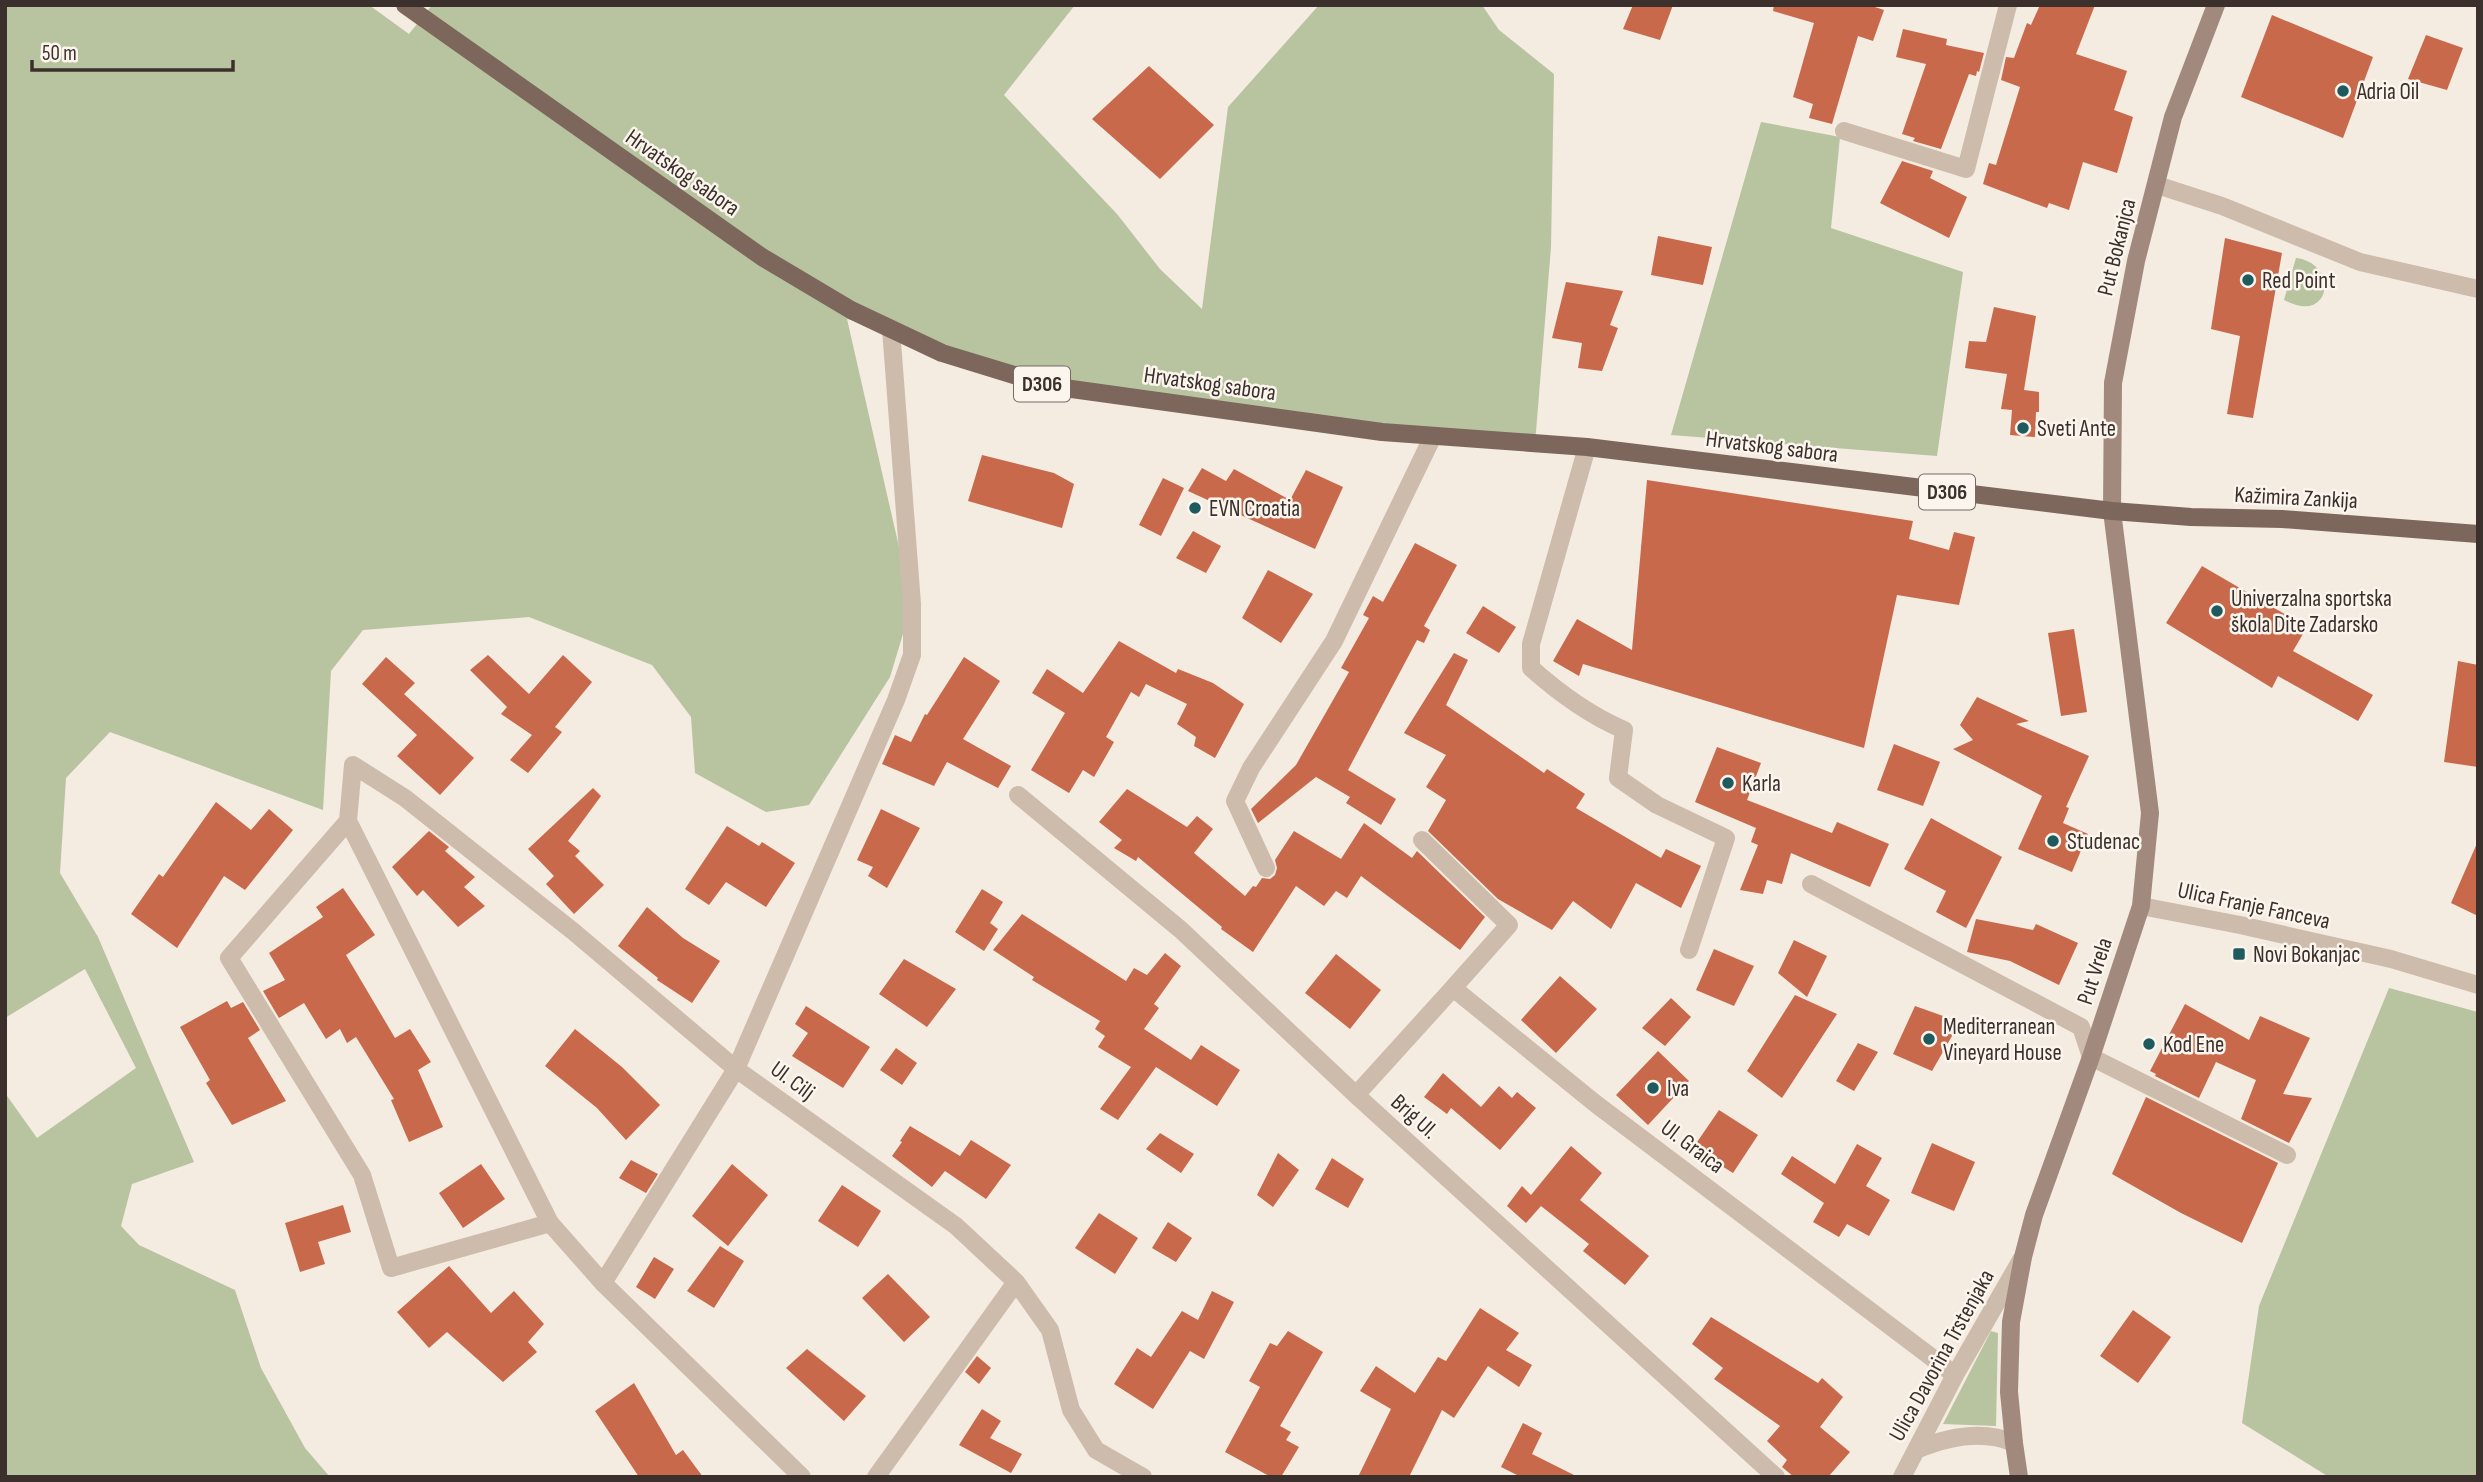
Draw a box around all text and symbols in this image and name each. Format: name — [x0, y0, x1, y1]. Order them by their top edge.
scale bar — [32, 28, 233, 72]
text: 50 m — [42, 41, 77, 66]
place label: Adria Oil — [2356, 78, 2419, 106]
marker: Adria Oil — [2335, 83, 2351, 99]
street label: Hrvatskog sabora — [620, 123, 745, 222]
street label: Put Bokanjca — [2091, 196, 2143, 299]
place label: Red Point — [2262, 267, 2335, 295]
marker: Red Point — [2240, 272, 2256, 288]
street label: Hrvatskog sabora — [1142, 361, 1278, 407]
road number: D306 — [1014, 366, 1070, 402]
place label: Sveti Ante — [2037, 415, 2116, 443]
marker: Sveti Ante — [2015, 420, 2031, 436]
street label: Hrvatskog sabora — [1704, 425, 1840, 469]
road number: D306 — [1919, 475, 1975, 510]
street label: Kažimira Zankija — [2234, 481, 2358, 515]
place label: EVN Croatia — [1209, 495, 1300, 523]
marker: EVN Croatia — [1187, 500, 1203, 516]
place label: Univerzalna sportska škola Dite Zadarsko — [2231, 585, 2392, 639]
marker: Univerzalna sportska škola Dite Zadarsko — [2209, 603, 2225, 619]
place label: Karla — [1742, 770, 1781, 798]
marker: Karla — [1720, 775, 1736, 791]
place label: Studenac — [2067, 828, 2140, 856]
marker: Studenac — [2045, 833, 2061, 849]
street label: Ulica Franje Fanceva — [2175, 876, 2333, 936]
street label: Put Vrela — [2071, 934, 2119, 1008]
place label: Novi Bokanjac — [2253, 941, 2360, 969]
marker: Novi Bokanjac — [2231, 946, 2247, 962]
place label: Mediterranean Vineyard House — [1943, 1013, 2062, 1067]
marker: Mediterranean Vineyard House — [1921, 1031, 1937, 1047]
place label: Kod Ene — [2163, 1031, 2224, 1059]
marker: Kod Ene — [2141, 1036, 2157, 1052]
street label: Ul. Cilj — [765, 1055, 820, 1106]
place label: Iva — [1667, 1075, 1689, 1103]
marker: Iva — [1645, 1080, 1661, 1096]
street label: Brig Ul. — [1385, 1088, 1444, 1145]
street label: Ul. Graica — [1655, 1114, 1730, 1180]
street label: Ulica Davorina Trstenjaka — [1883, 1265, 2001, 1446]

